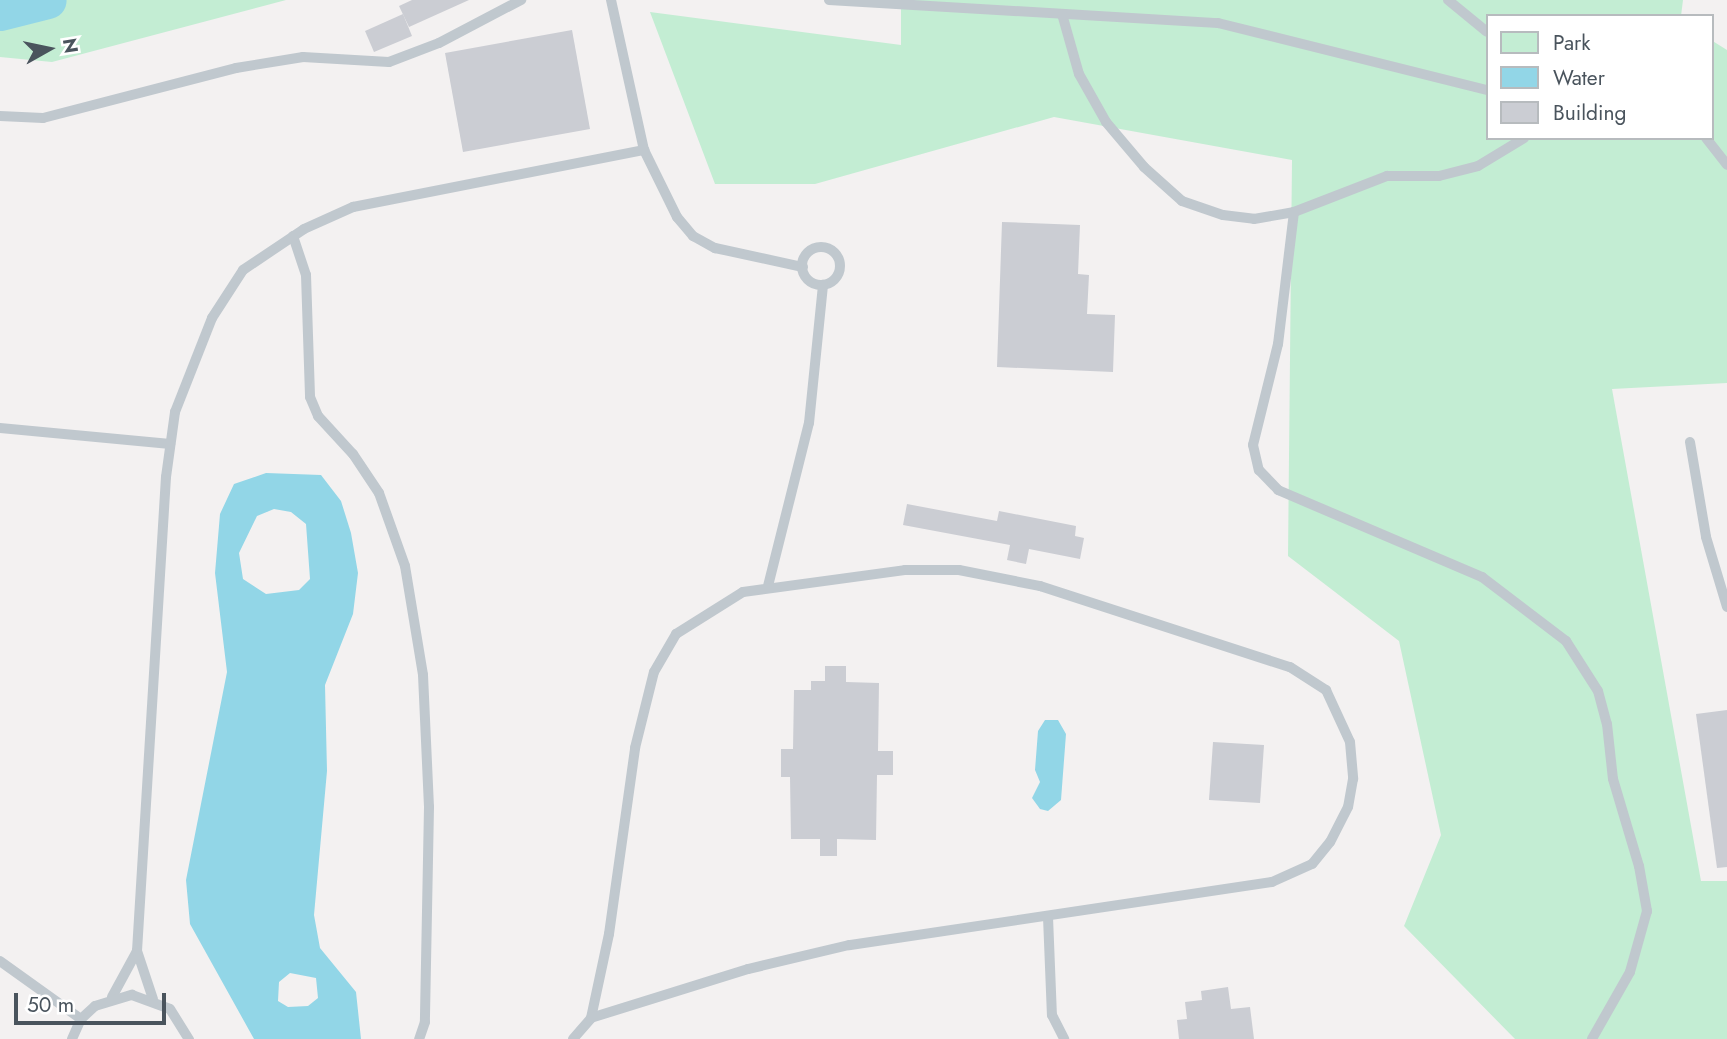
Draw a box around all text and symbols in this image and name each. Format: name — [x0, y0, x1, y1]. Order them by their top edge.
north arrow — [14, 14, 84, 84]
legend — [1486, 14, 1713, 140]
text: Park — [1553, 28, 1590, 58]
text: N — [56, 36, 85, 55]
text: Water — [1553, 63, 1605, 93]
text: Building — [1553, 98, 1626, 128]
scale bar — [18, 979, 170, 1023]
text: 50 m — [27, 990, 74, 1020]

